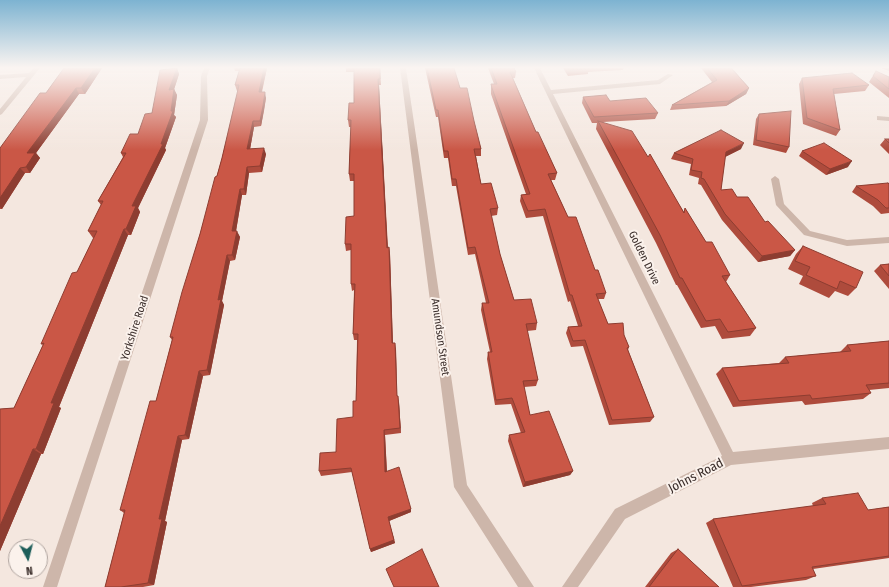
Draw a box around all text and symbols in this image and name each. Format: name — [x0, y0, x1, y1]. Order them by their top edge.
street label: Golden Drive — [625, 229, 663, 287]
street label: Yorkshire Road — [118, 294, 152, 362]
street label: Amundson Street — [428, 298, 452, 376]
street label: Johns Road — [666, 456, 726, 496]
north arrow — [8, 539, 48, 579]
text: N — [25, 564, 33, 577]

